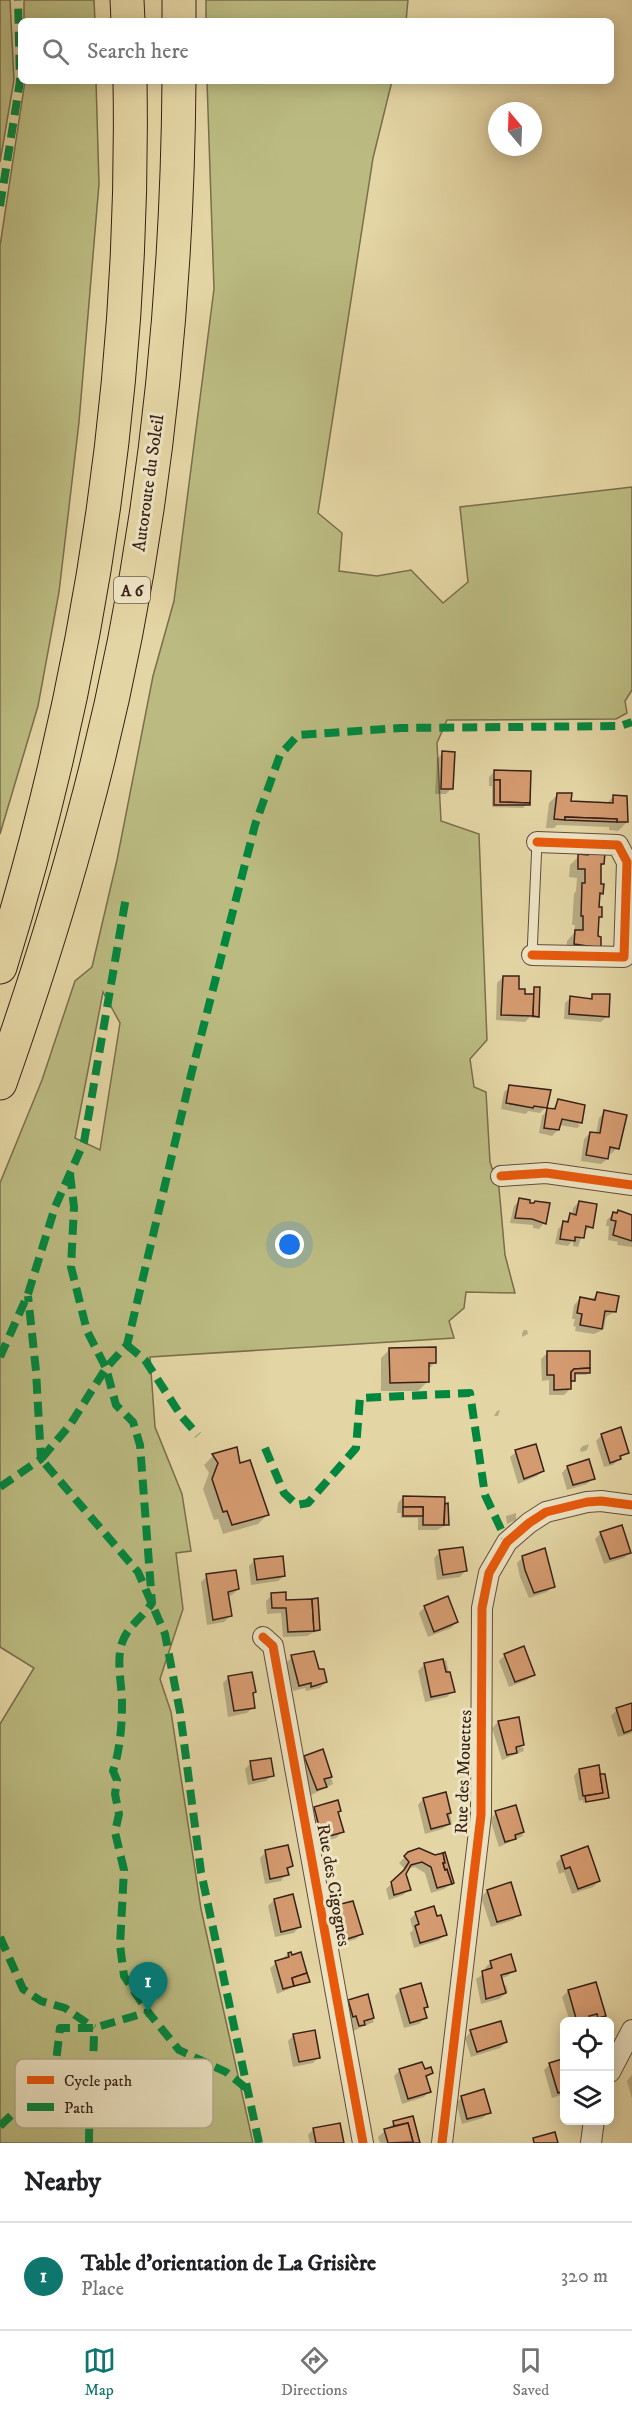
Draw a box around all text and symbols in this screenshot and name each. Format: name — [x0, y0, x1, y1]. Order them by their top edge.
search box — [18, 18, 614, 84]
icon: search — [39, 35, 72, 68]
text: Search here — [87, 38, 189, 65]
north arrow — [488, 102, 542, 156]
street label: Autoroute du Soleil — [128, 413, 170, 553]
road number: A 6 — [114, 577, 150, 603]
your location — [275, 1230, 304, 1259]
street label: Rue des Mouettes — [451, 1710, 477, 1835]
street label: Rue des Cigognes — [311, 1822, 355, 1948]
pin: 1 — [128, 1962, 168, 2012]
map controls — [560, 2017, 614, 2125]
button: locate — [560, 2017, 614, 2071]
legend — [15, 2059, 213, 2128]
text: Cycle path — [64, 2071, 133, 2091]
button: layers — [560, 2071, 614, 2125]
text: Path — [64, 2098, 94, 2118]
text: Nearby — [24, 2166, 101, 2199]
text: Table d'orientation de La Grisière — [81, 2250, 376, 2277]
text: 1 — [40, 2264, 47, 2289]
text: 320 m — [561, 2264, 608, 2289]
text: Place — [81, 2277, 124, 2302]
tab: Map — [83, 2344, 116, 2400]
tab: Directions — [281, 2344, 347, 2400]
tab: Saved — [513, 2344, 549, 2400]

